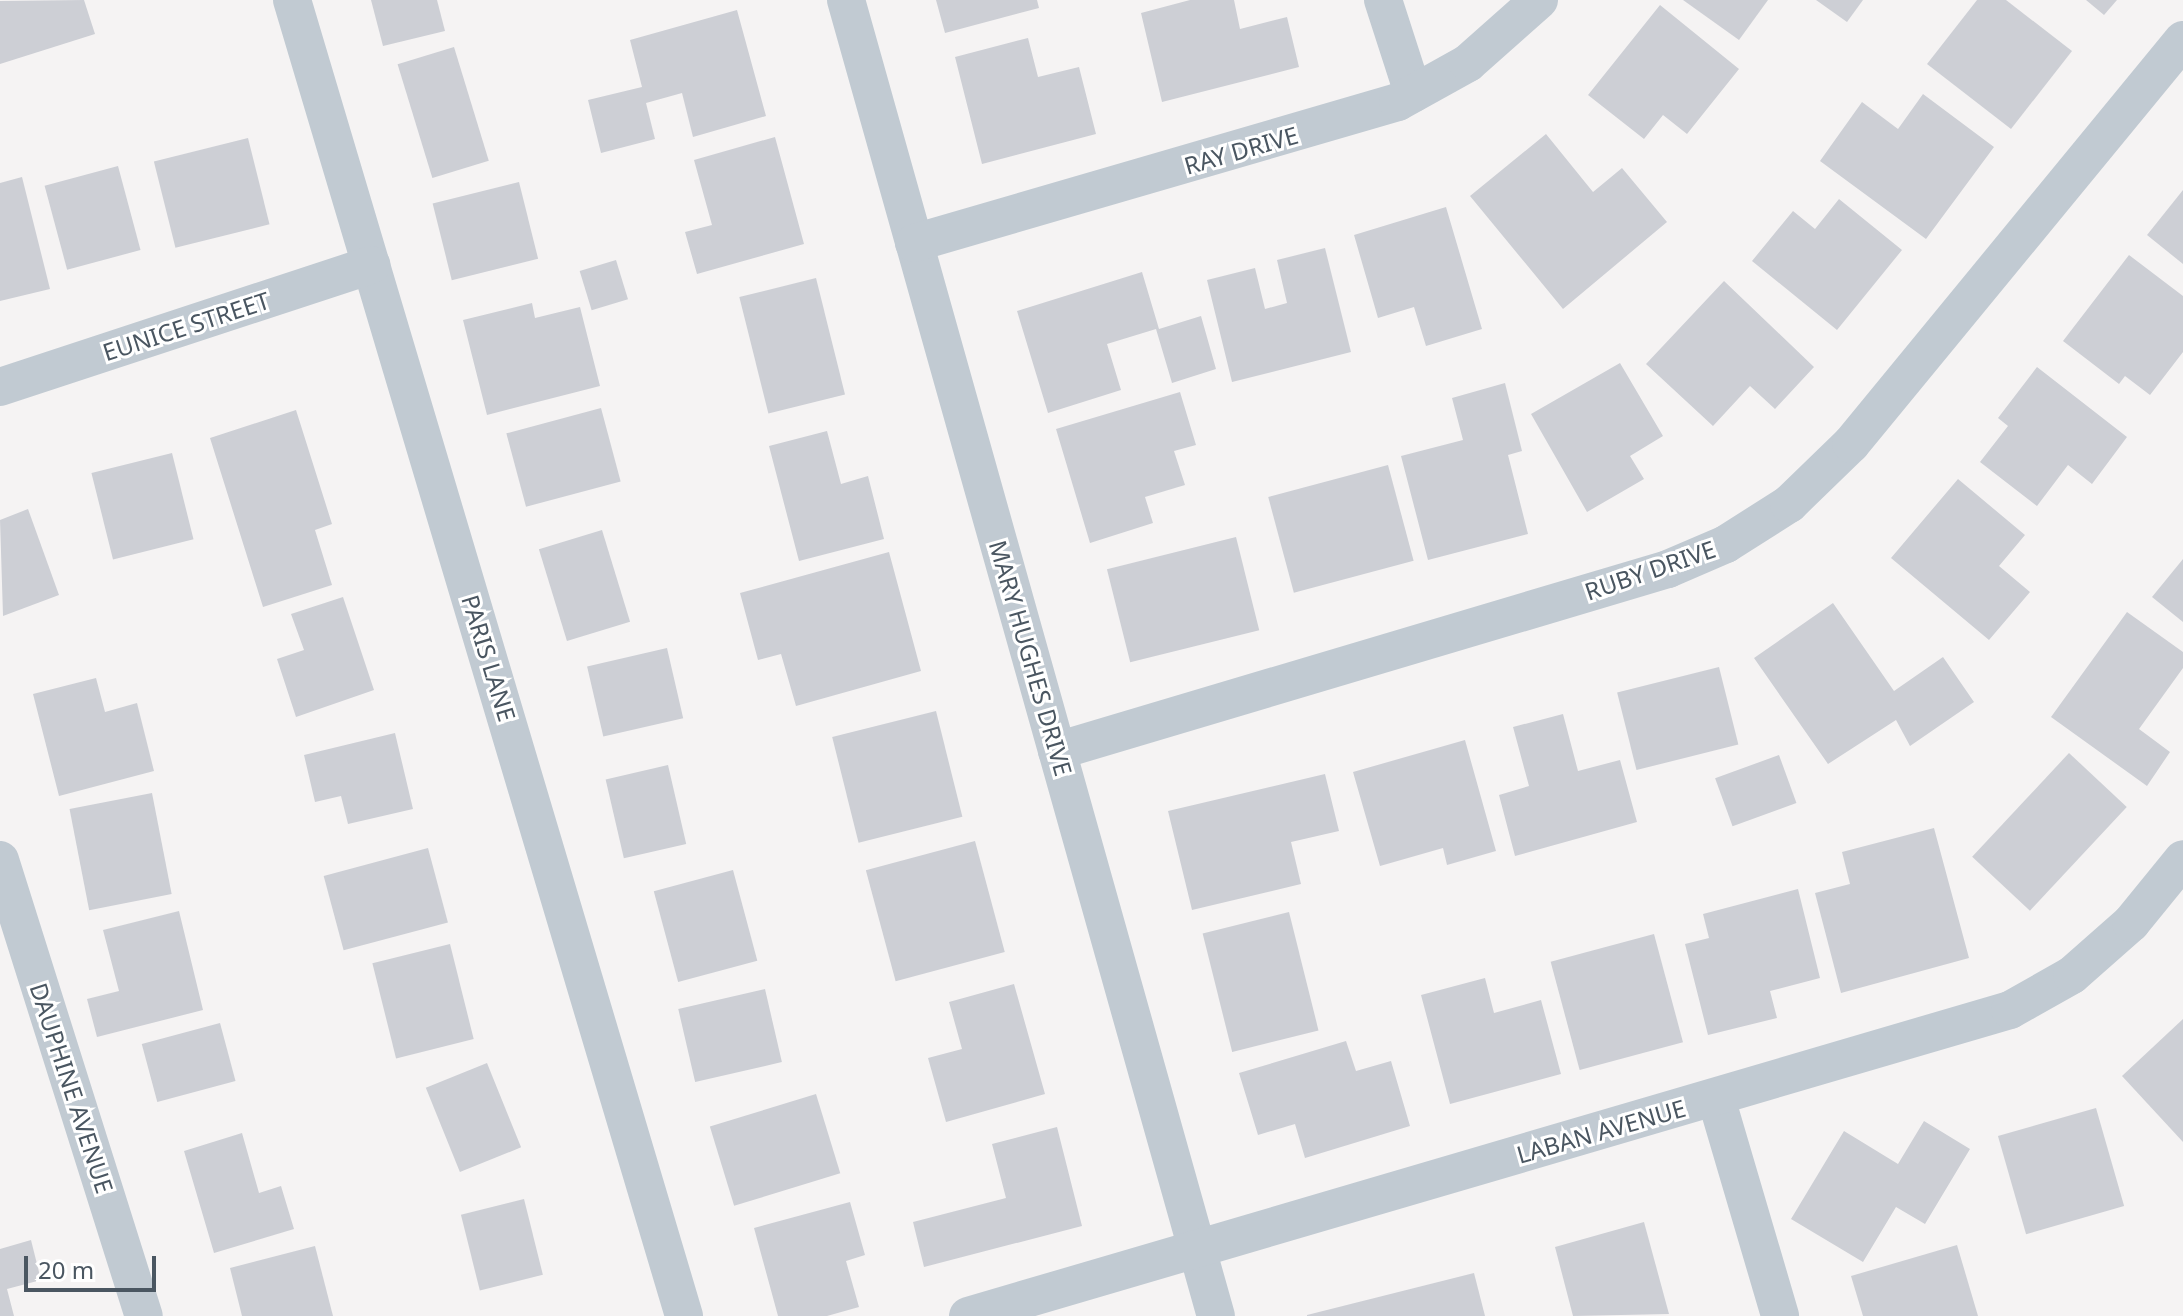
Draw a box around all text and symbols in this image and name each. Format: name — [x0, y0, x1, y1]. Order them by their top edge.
street label: RAY DRIVE — [1181, 120, 1301, 180]
street label: EUNICE STREET — [99, 285, 273, 367]
street label: RUBY DRIVE — [1581, 534, 1719, 606]
street label: MARY HUGHES DRIVE — [984, 537, 1078, 779]
street label: PARIS LANE — [456, 591, 522, 725]
street label: DAUPHINE AVENUE — [24, 979, 120, 1197]
street label: LABAN AVENUE — [1513, 1093, 1689, 1169]
scale bar — [28, 1240, 160, 1290]
text: 20 m — [38, 1253, 94, 1286]

